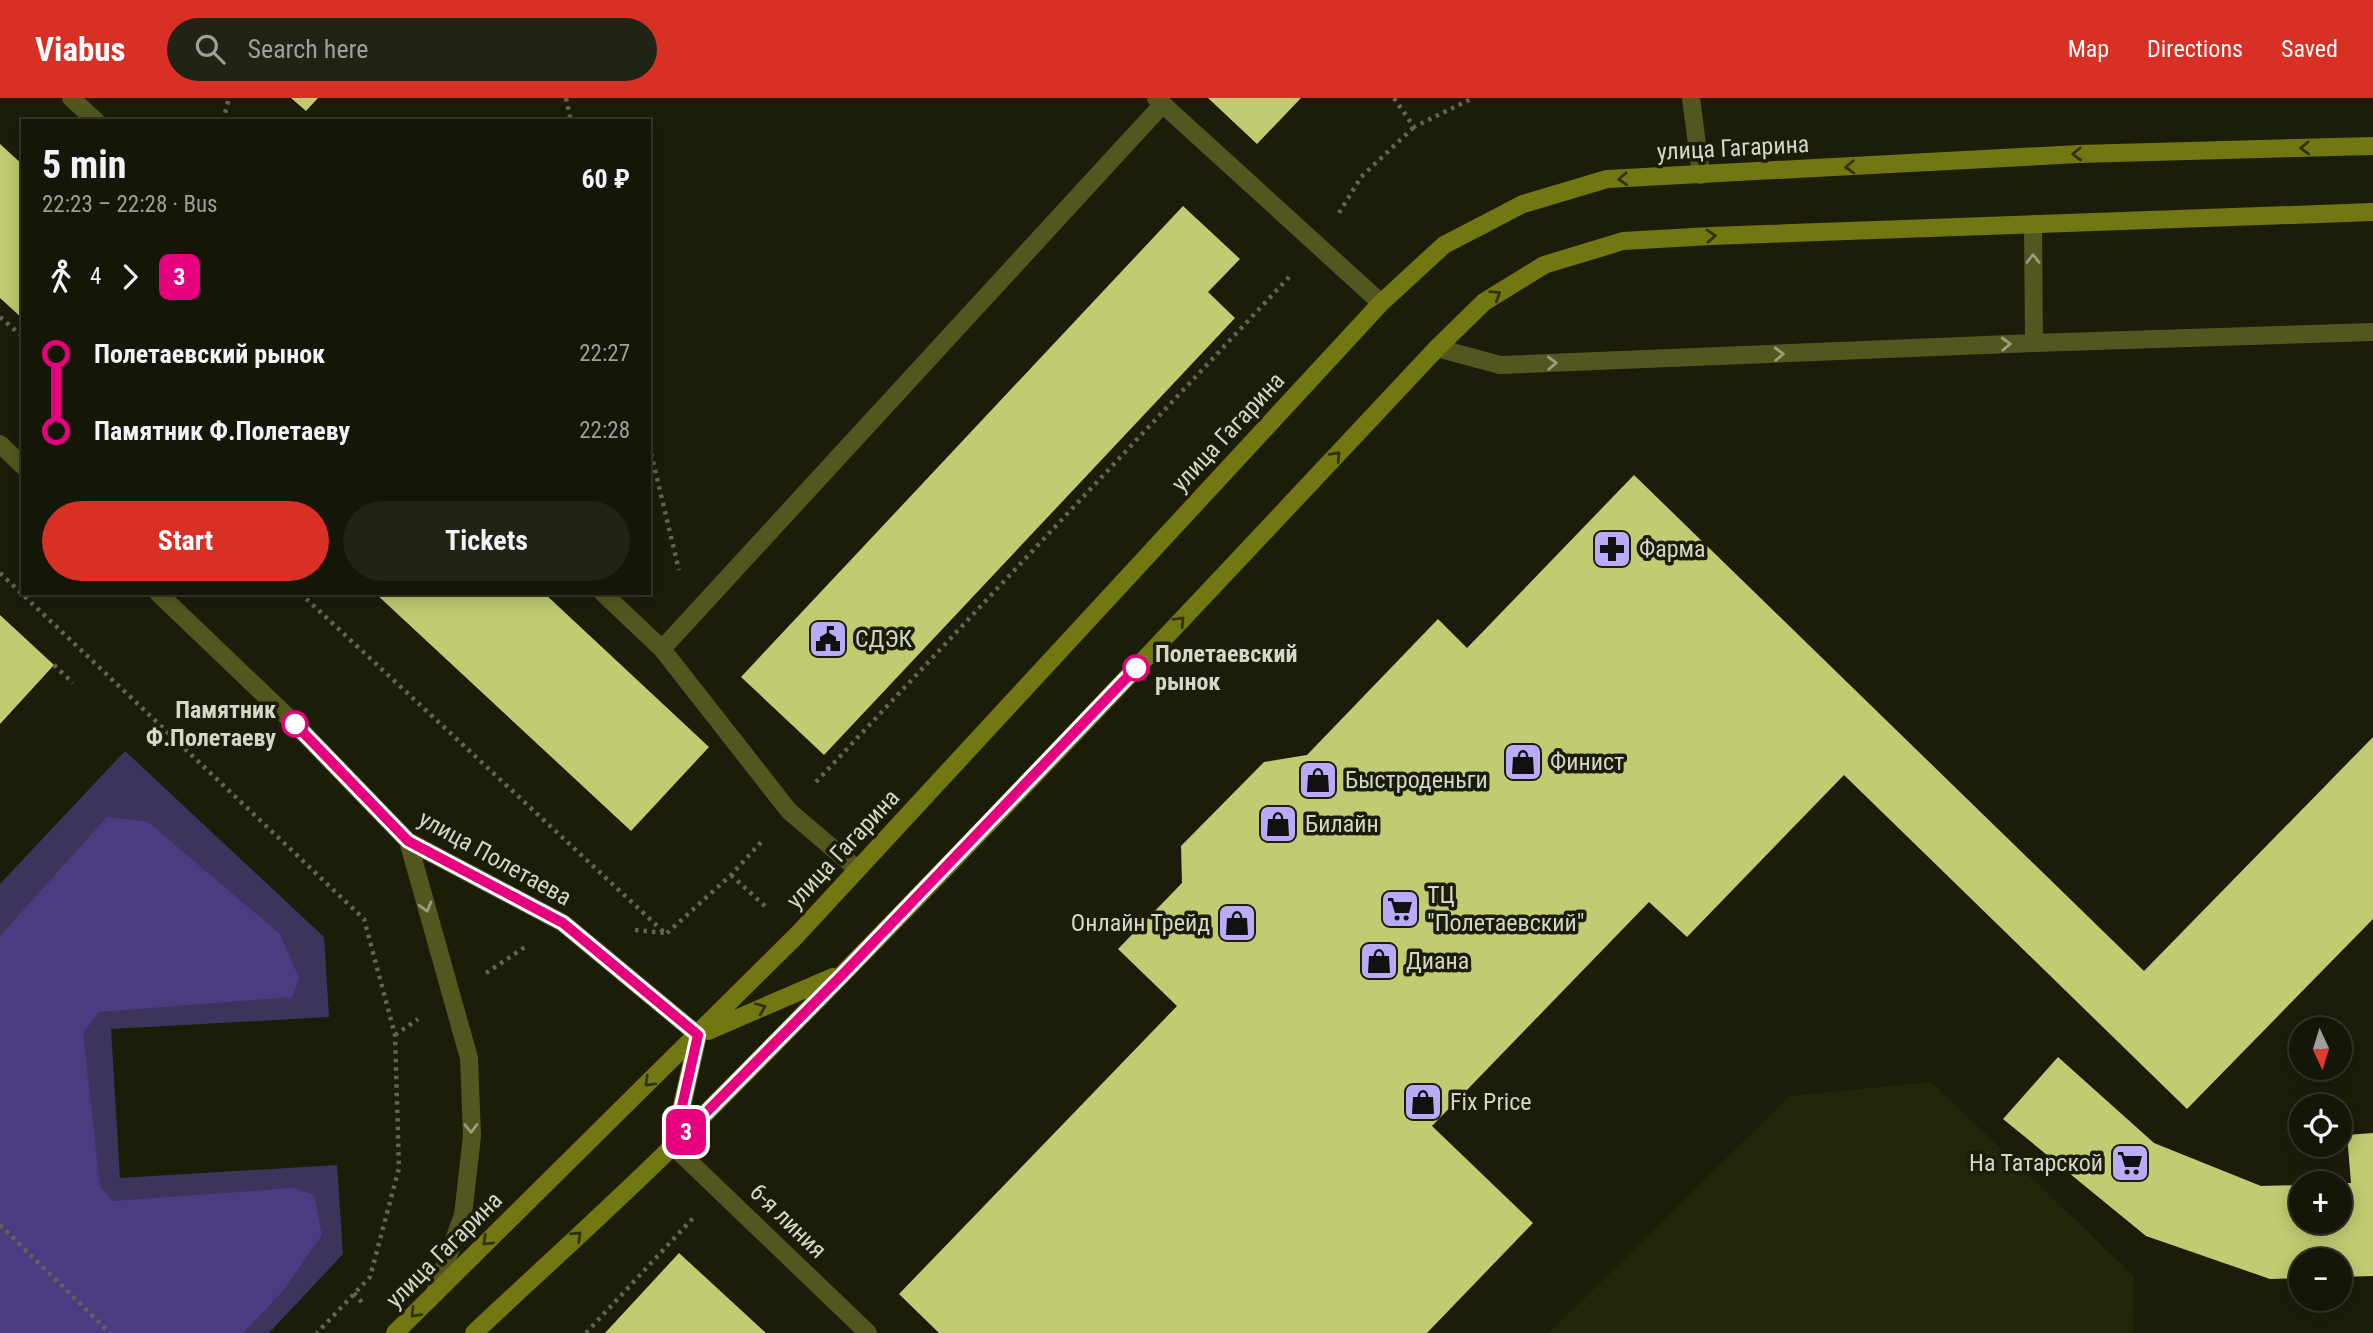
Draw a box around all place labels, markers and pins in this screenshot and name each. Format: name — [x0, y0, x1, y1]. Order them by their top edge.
pharmacy icon: Фарма — [1591, 528, 1633, 570]
place label: Фарма — [1639, 535, 1706, 563]
public building icon: СДЭК — [807, 618, 849, 660]
place label: СДЭК — [855, 625, 913, 653]
place label: Полетаевский рынок — [1155, 640, 1297, 696]
marker: Полетаевский рынок — [1123, 655, 1149, 681]
place label: Памятник Ф.Полетаеву — [146, 696, 276, 752]
marker: Памятник Ф.Полетаеву — [282, 711, 308, 737]
shop icon: Финист — [1502, 741, 1544, 783]
place label: Финист — [1550, 748, 1624, 776]
shop icon: Быстроденьги — [1297, 759, 1339, 801]
place label: Быстроденьги — [1345, 766, 1488, 794]
shop icon: Билайн — [1257, 803, 1299, 845]
place label: Билайн — [1305, 810, 1379, 838]
place label: ТЦ "Полетаевский" — [1427, 881, 1584, 937]
supermarket icon: ТЦ "Полетаевский" — [1379, 888, 1421, 930]
shop icon: Онлайн Трейд — [1216, 902, 1258, 944]
place label: Онлайн Трейд — [1071, 909, 1210, 937]
shop icon: Диана — [1358, 940, 1400, 982]
place label: Диана — [1406, 947, 1469, 975]
shop icon: Fix Price — [1402, 1081, 1444, 1123]
place label: Fix Price — [1450, 1088, 1532, 1116]
supermarket icon: На Татарской — [2109, 1142, 2151, 1184]
place label: На Татарской — [1969, 1149, 2103, 1177]

